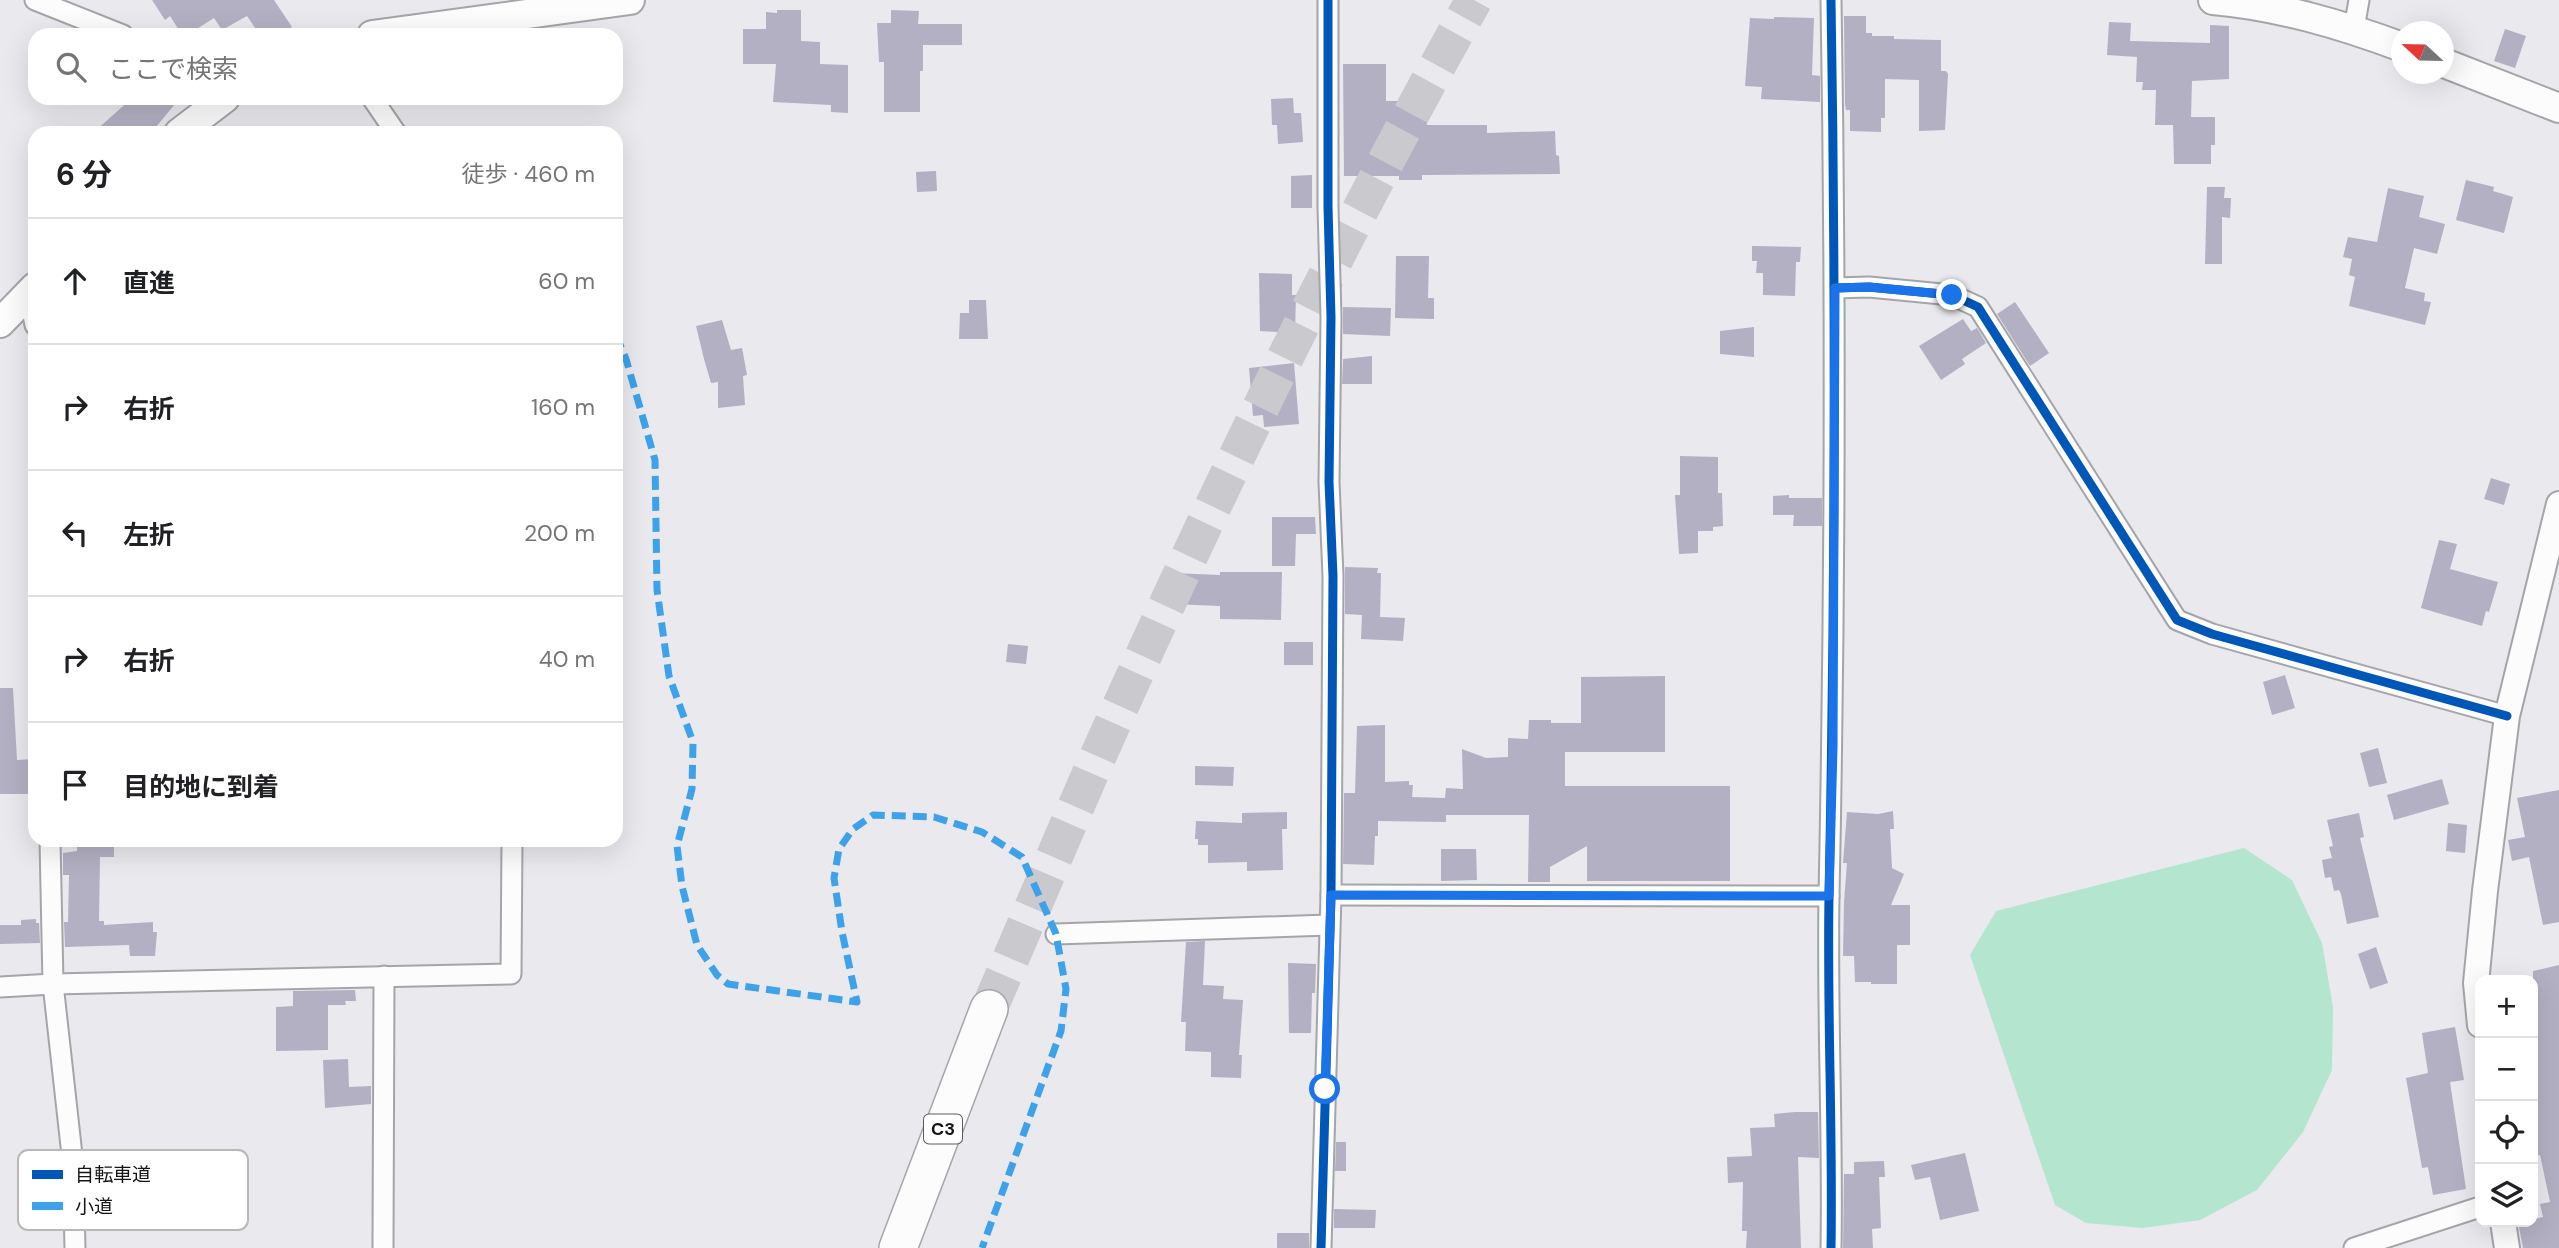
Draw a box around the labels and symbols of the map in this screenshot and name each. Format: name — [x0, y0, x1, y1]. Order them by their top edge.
north arrow — [2391, 21, 2454, 84]
route end — [1936, 279, 1967, 310]
route start — [1309, 1073, 1340, 1104]
road number: C3 — [924, 1114, 962, 1144]
legend — [18, 1150, 248, 1230]
text: 自転車道 — [75, 1162, 151, 1187]
text: 小道 — [75, 1194, 113, 1219]

